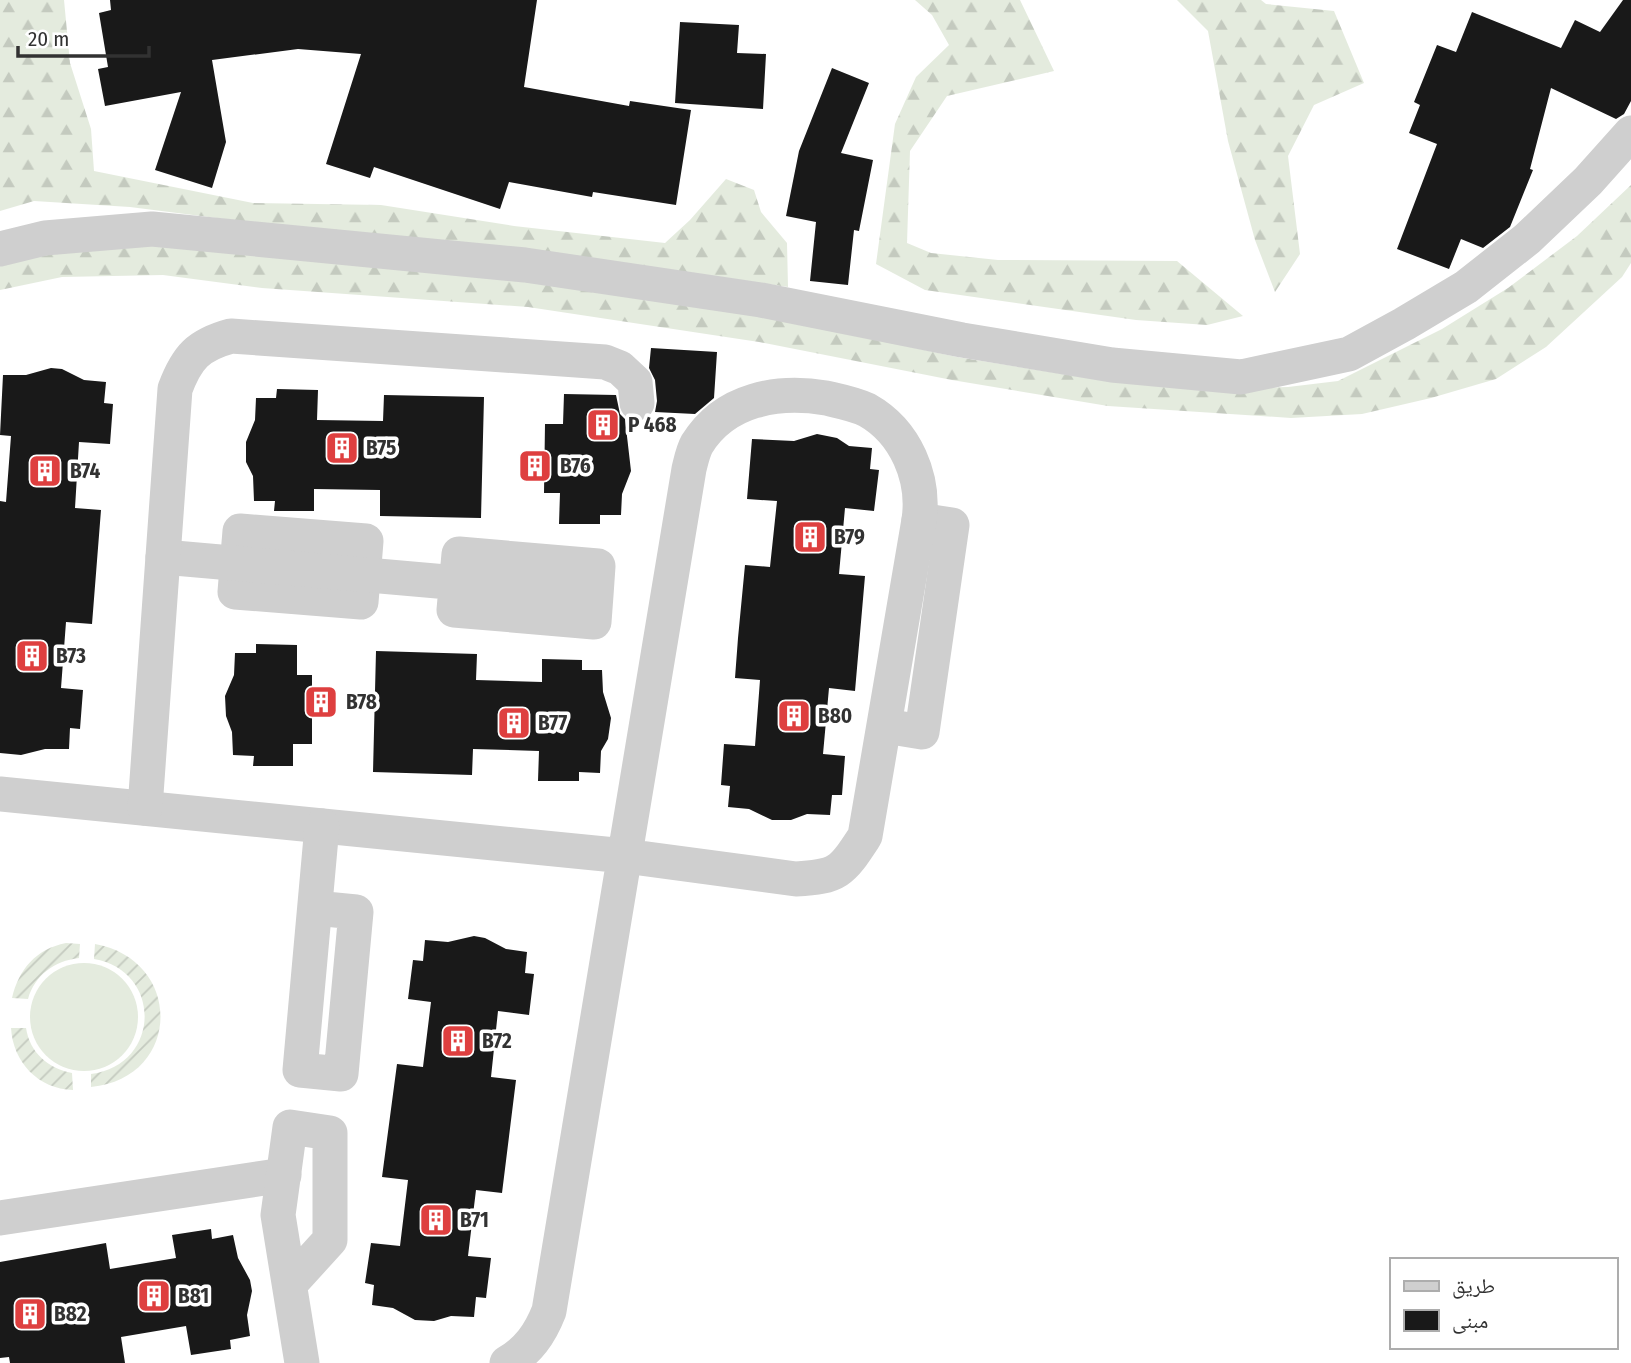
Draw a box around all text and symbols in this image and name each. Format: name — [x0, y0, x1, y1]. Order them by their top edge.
scale bar — [18, 14, 149, 58]
text: 20 m — [28, 26, 69, 52]
building icon: P 468 — [584, 406, 622, 444]
place label: P 468 — [628, 412, 677, 438]
building icon: B75 — [323, 429, 361, 467]
place label: B75 — [366, 435, 396, 461]
building icon: B76 — [516, 447, 554, 485]
building icon: B74 — [26, 452, 64, 490]
place label: B76 — [560, 453, 591, 479]
place label: B74 — [70, 458, 101, 484]
building icon: B79 — [791, 518, 829, 556]
place label: B79 — [834, 524, 865, 550]
building icon: B73 — [13, 637, 51, 675]
place label: B73 — [56, 643, 86, 669]
building icon: B78 — [302, 683, 340, 721]
place label: B78 — [346, 689, 377, 715]
building icon: B80 — [775, 697, 813, 735]
place label: B80 — [818, 703, 852, 729]
building icon: B77 — [495, 704, 533, 742]
place label: B77 — [538, 710, 567, 736]
building icon: B72 — [439, 1022, 477, 1060]
place label: B72 — [482, 1028, 512, 1054]
building icon: B71 — [417, 1201, 455, 1239]
place label: B71 — [460, 1207, 489, 1233]
legend — [1390, 1258, 1617, 1349]
text: طريق — [1452, 1273, 1495, 1299]
building icon: B81 — [135, 1277, 173, 1315]
place label: B81 — [178, 1283, 209, 1309]
building icon: B82 — [11, 1295, 49, 1333]
place label: B82 — [54, 1301, 87, 1327]
text: مبنى — [1452, 1308, 1488, 1334]

